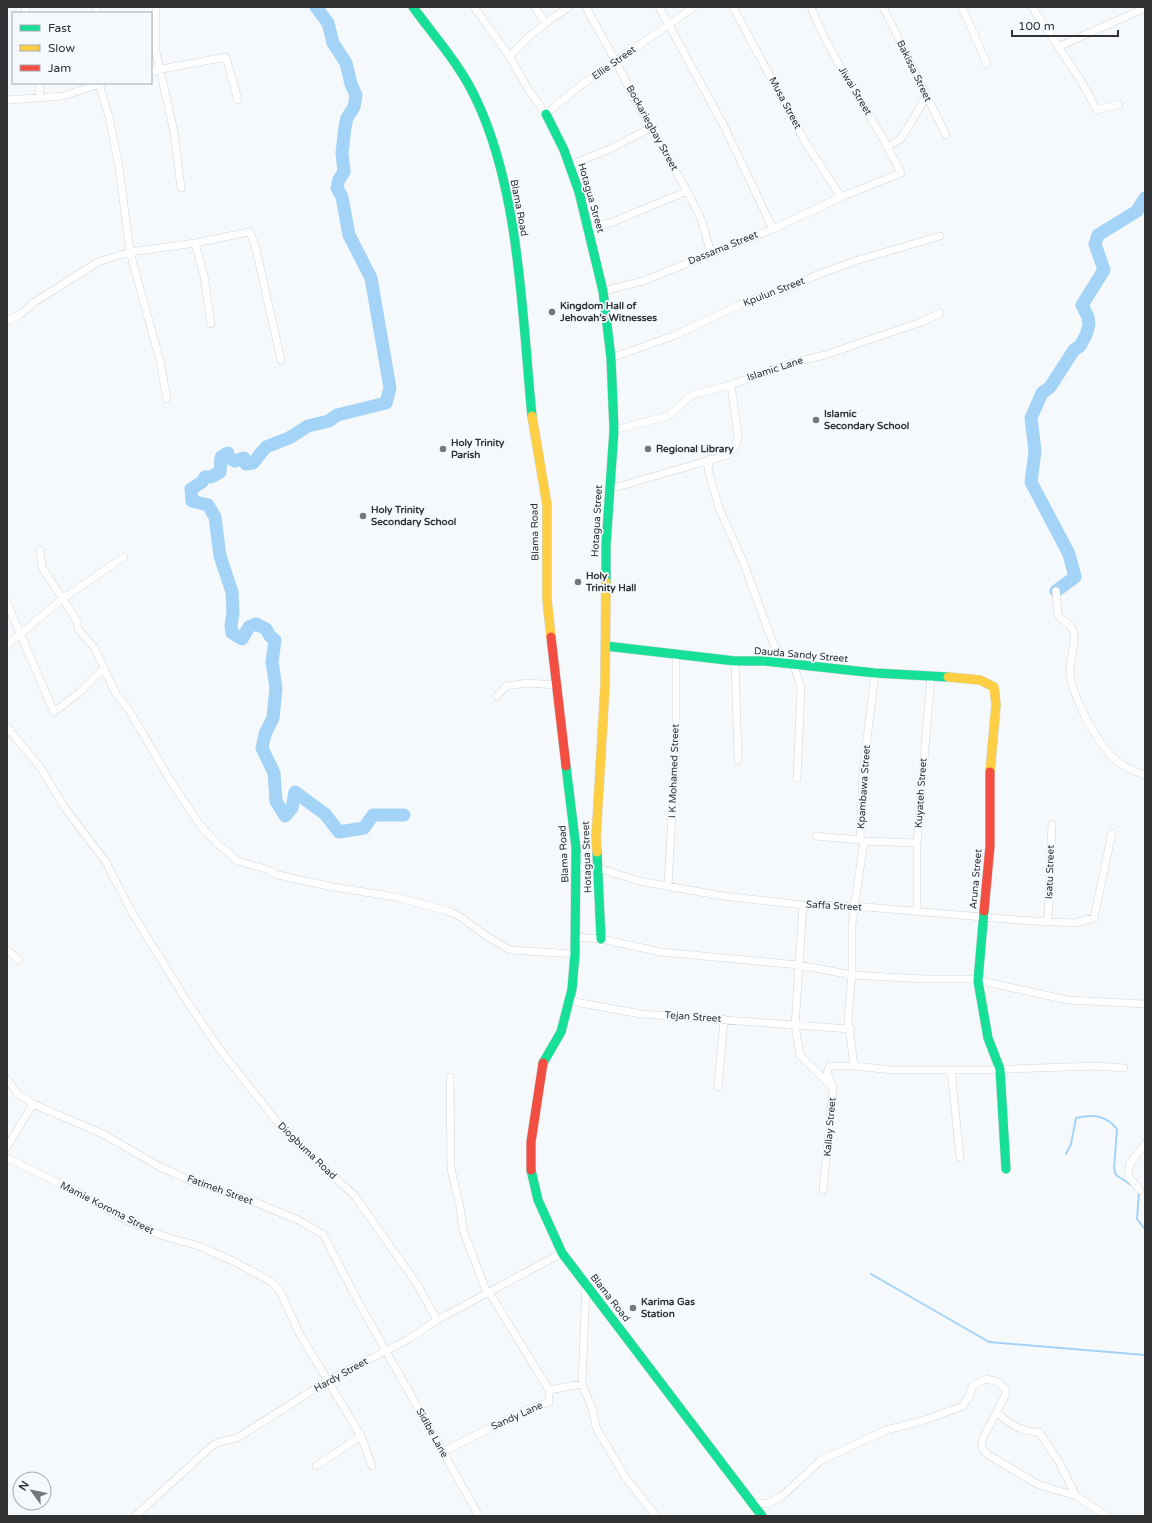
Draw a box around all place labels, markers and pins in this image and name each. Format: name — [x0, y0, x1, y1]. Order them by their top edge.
place label: Kingdom Hall of Jehovah’s Witnesses — [559, 300, 657, 324]
marker: Kingdom Hall of Jehovah’s Witnesses — [547, 307, 557, 317]
place label: Islamic Secondary School — [824, 408, 909, 432]
marker: Islamic Secondary School — [811, 415, 821, 425]
place label: Holy Trinity Parish — [451, 437, 505, 461]
place label: Regional Library — [656, 443, 734, 455]
marker: Holy Trinity Parish — [438, 444, 448, 454]
marker: Regional Library — [643, 444, 653, 454]
place label: Holy Trinity Secondary School — [371, 504, 456, 528]
marker: Holy Trinity Secondary School — [358, 511, 368, 521]
place label: Holy Trinity Hall — [585, 570, 636, 594]
marker: Holy Trinity Hall — [573, 577, 583, 587]
place label: Karima Gas Station — [641, 1296, 695, 1320]
marker: Karima Gas Station — [628, 1303, 638, 1313]

